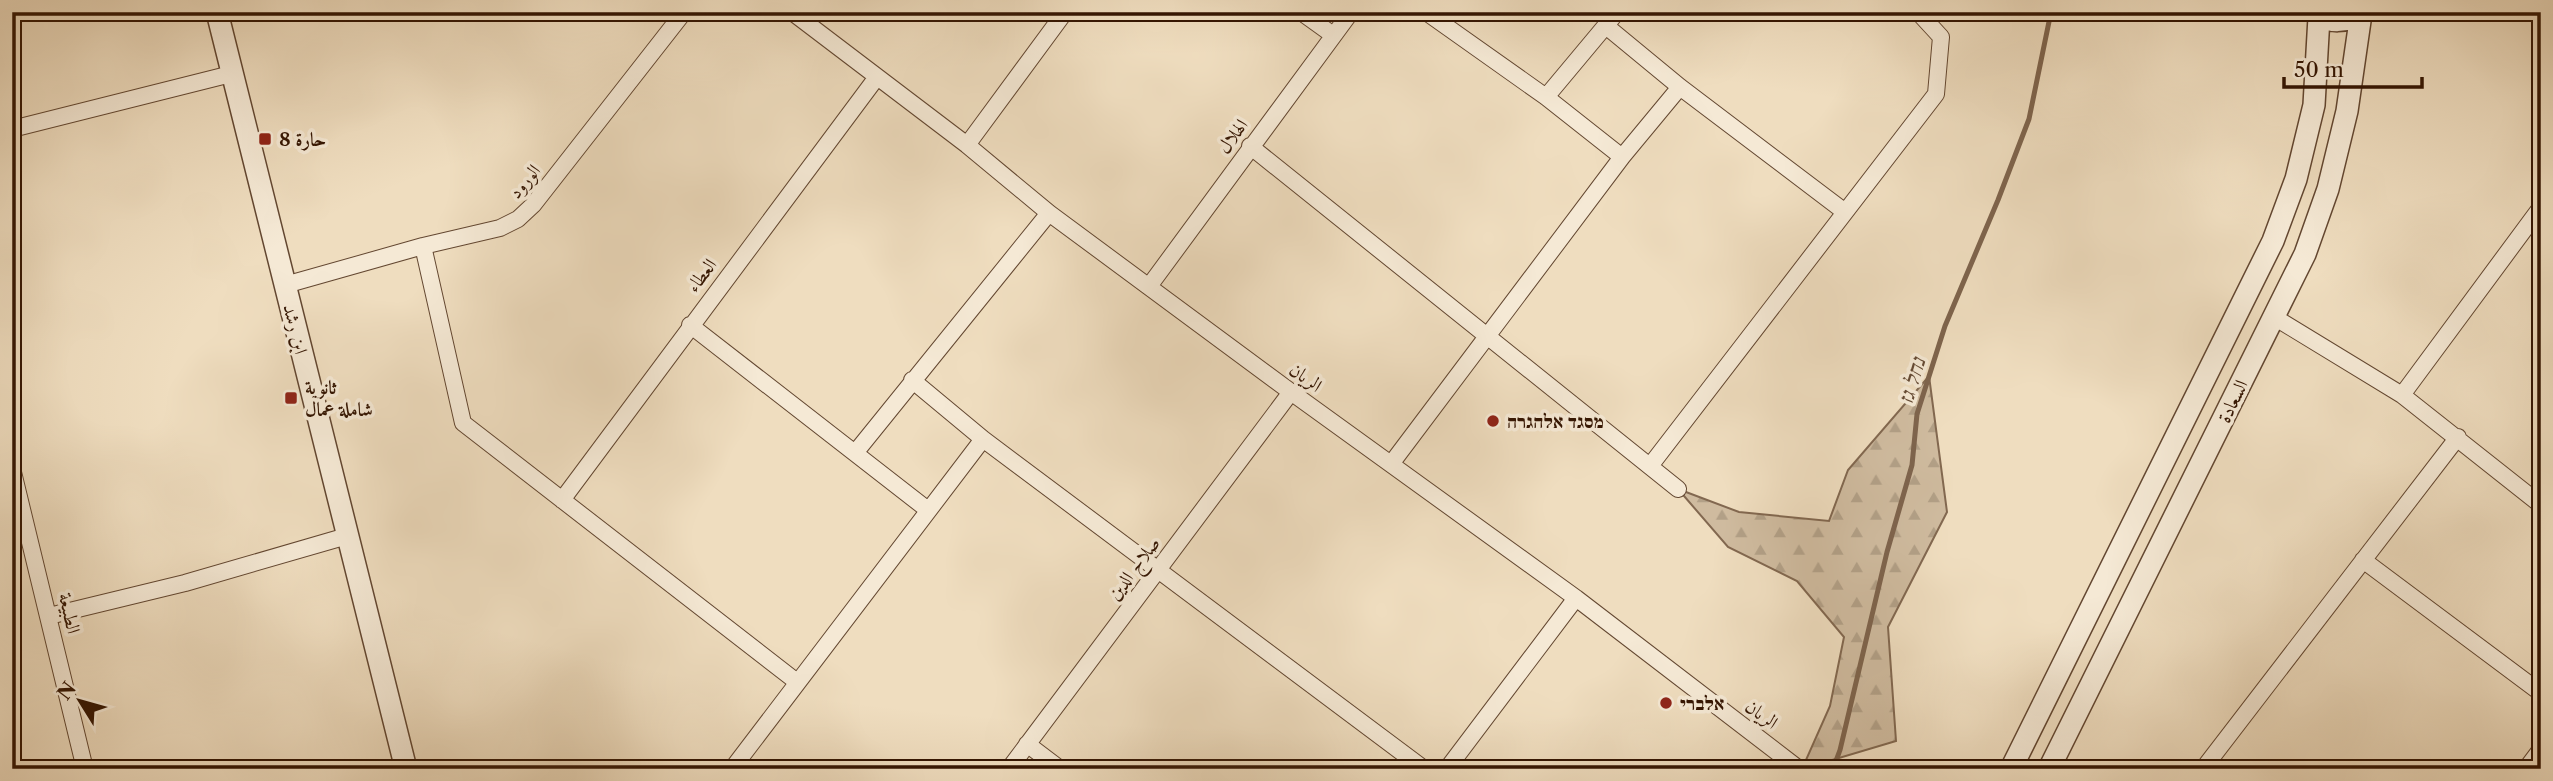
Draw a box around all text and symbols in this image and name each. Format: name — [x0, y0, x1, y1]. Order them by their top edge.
scale bar — [2284, 46, 2422, 90]
text: 50 m — [2294, 57, 2344, 82]
street label: الهلال — [1212, 114, 1253, 158]
place label: حارة 8 — [279, 128, 326, 151]
marker: حارة 8 — [257, 131, 273, 147]
street label: الورود — [503, 159, 546, 204]
street label: العطاء — [681, 254, 722, 297]
street label: ابن رشد — [278, 302, 313, 357]
water label: נחל גז — [1893, 353, 1931, 407]
street label: الريان — [1284, 358, 1327, 398]
place label: ثانوية شاملة عمال — [305, 376, 373, 421]
street label: السعادة — [2212, 376, 2253, 427]
marker: ثانوية شاملة عمال — [283, 390, 299, 406]
place label: מסגד אלהגרה — [1507, 410, 1604, 433]
marker: מסגד אלהגרה — [1485, 413, 1501, 429]
street label: صلاح الدين — [1102, 532, 1170, 608]
street label: الطبيعة — [54, 590, 85, 636]
north arrow — [46, 666, 116, 736]
text: N — [53, 678, 81, 705]
place label: אלברי — [1680, 692, 1724, 715]
marker: אלברי — [1658, 695, 1674, 711]
street label: الريان — [1740, 695, 1783, 735]

